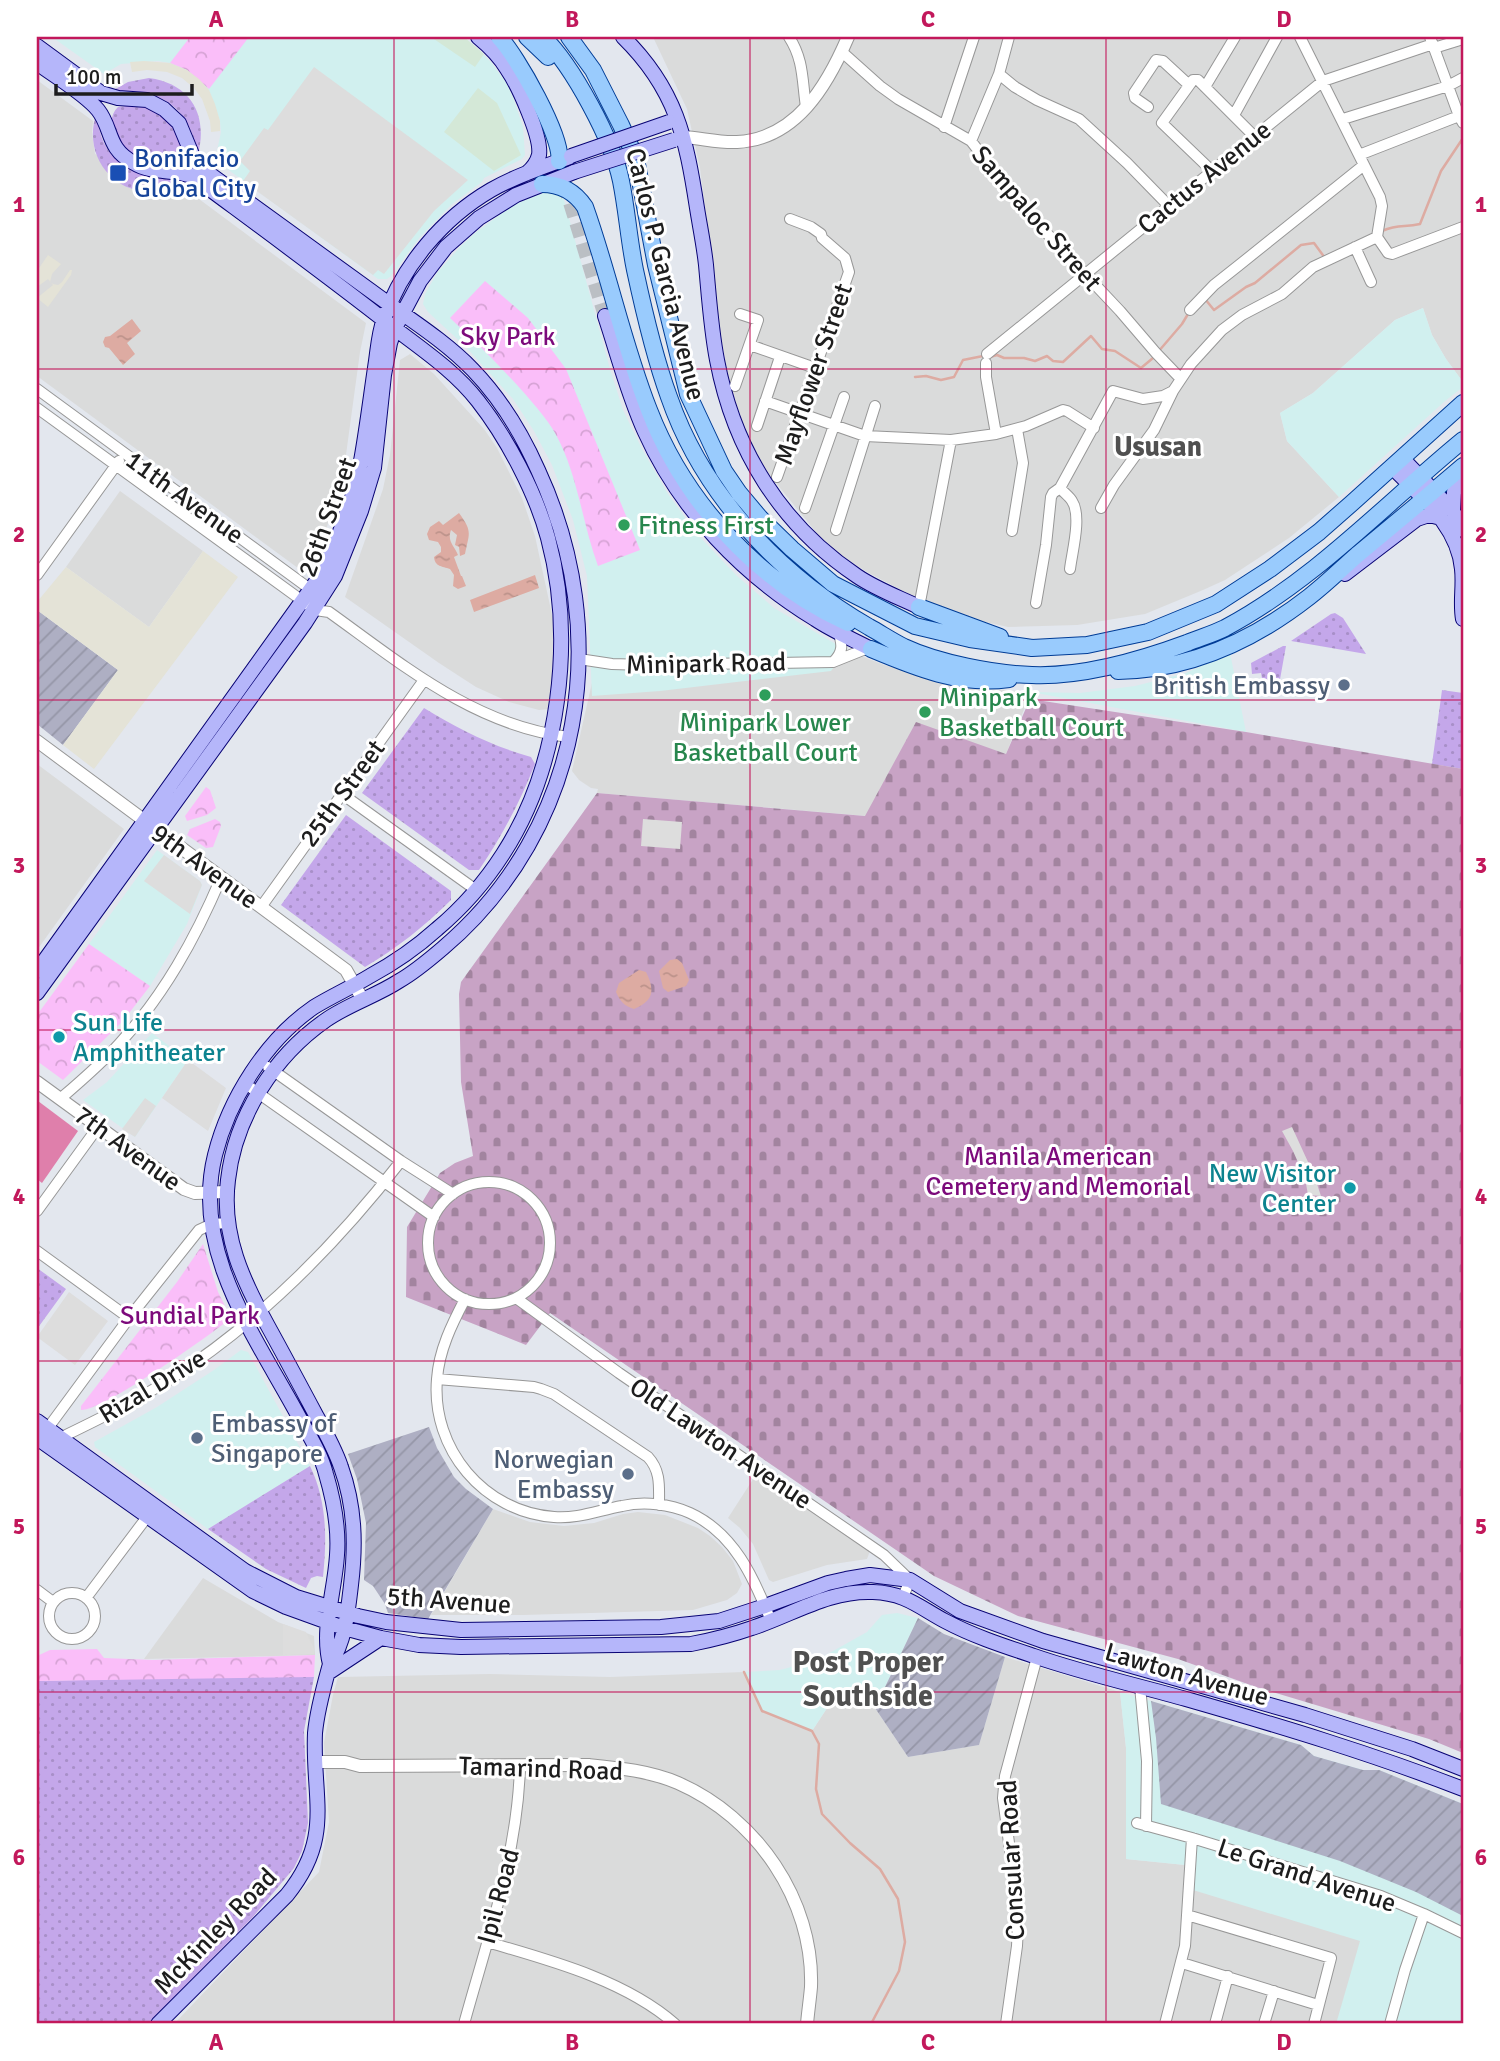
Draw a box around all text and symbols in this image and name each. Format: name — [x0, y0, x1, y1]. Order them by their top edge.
text: A — [209, 5, 224, 34]
text: B — [565, 5, 579, 34]
text: C — [921, 5, 935, 34]
text: D — [1276, 5, 1292, 34]
scale bar — [56, 52, 192, 96]
text: 100 m — [66, 64, 121, 90]
street label: Cactus Avenue — [1131, 114, 1278, 241]
street label: Sampaloc Street — [964, 140, 1108, 298]
place label: Bonifacio Global City — [134, 143, 256, 205]
street label: Carlos P. Garcia Avenue — [618, 145, 712, 404]
marker: Bonifacio Global City — [108, 163, 128, 183]
text: 1 — [13, 190, 25, 219]
text: 1 — [1475, 190, 1487, 219]
street label: Mayflower Street — [768, 279, 860, 469]
park label: Sky Park — [460, 321, 556, 353]
district label: Ususan — [1114, 430, 1202, 464]
street label: 11th Avenue — [119, 444, 250, 551]
street label: 26th Street — [292, 453, 364, 581]
place label: Fitness First — [638, 510, 774, 542]
marker: Fitness First — [616, 517, 632, 533]
text: 2 — [13, 520, 25, 549]
text: 2 — [1475, 520, 1487, 549]
street label: Minipark Road — [626, 647, 786, 681]
place label: British Embassy — [1153, 670, 1330, 702]
marker: British Embassy — [1336, 677, 1352, 693]
place label: Minipark Basketball Court — [939, 682, 1124, 744]
marker: Minipark Lower Basketball Court — [757, 687, 773, 703]
marker: Minipark Basketball Court — [917, 704, 933, 720]
place label: Minipark Lower Basketball Court — [673, 707, 857, 769]
street label: 25th Street — [293, 734, 392, 853]
street label: 9th Avenue — [145, 817, 264, 916]
text: 3 — [13, 851, 25, 880]
text: 3 — [1475, 851, 1487, 880]
place label: Sun Life Amphitheater — [73, 1007, 226, 1069]
marker: Sun Life Amphitheater — [51, 1029, 67, 1045]
street label: 7th Avenue — [68, 1099, 187, 1198]
park label: Manila American Cemetery and Memorial — [925, 1141, 1191, 1203]
place label: New Visitor Center — [1209, 1158, 1336, 1220]
marker: New Visitor Center — [1342, 1180, 1358, 1196]
text: 4 — [13, 1182, 25, 1211]
text: 4 — [1475, 1182, 1487, 1211]
park label: Sundial Park — [120, 1300, 260, 1332]
street label: Rizal Drive — [93, 1343, 212, 1431]
street label: Old Lawton Avenue — [623, 1371, 818, 1517]
place label: Embassy of Singapore — [211, 1408, 337, 1470]
marker: Embassy of Singapore — [189, 1430, 205, 1446]
place label: Norwegian Embassy — [493, 1444, 614, 1506]
marker: Norwegian Embassy — [620, 1466, 636, 1482]
text: 5 — [13, 1512, 25, 1541]
text: 5 — [1475, 1512, 1487, 1541]
street label: 5th Avenue — [386, 1581, 512, 1621]
street label: Lawton Avenue — [1101, 1636, 1272, 1714]
district label: Post Proper Southside — [792, 1644, 944, 1715]
street label: Tamarind Road — [458, 1750, 624, 1788]
street label: Consular Road — [992, 1779, 1032, 1941]
street label: Le Grand Avenue — [1213, 1832, 1400, 1920]
text: 6 — [13, 1843, 25, 1872]
text: 6 — [1475, 1843, 1487, 1872]
street label: Ipil Road — [471, 1845, 527, 1947]
street label: McKinley Road — [147, 1862, 284, 2002]
text: A — [209, 2028, 224, 2057]
text: B — [565, 2028, 579, 2057]
text: C — [921, 2028, 935, 2057]
text: D — [1276, 2028, 1292, 2057]

